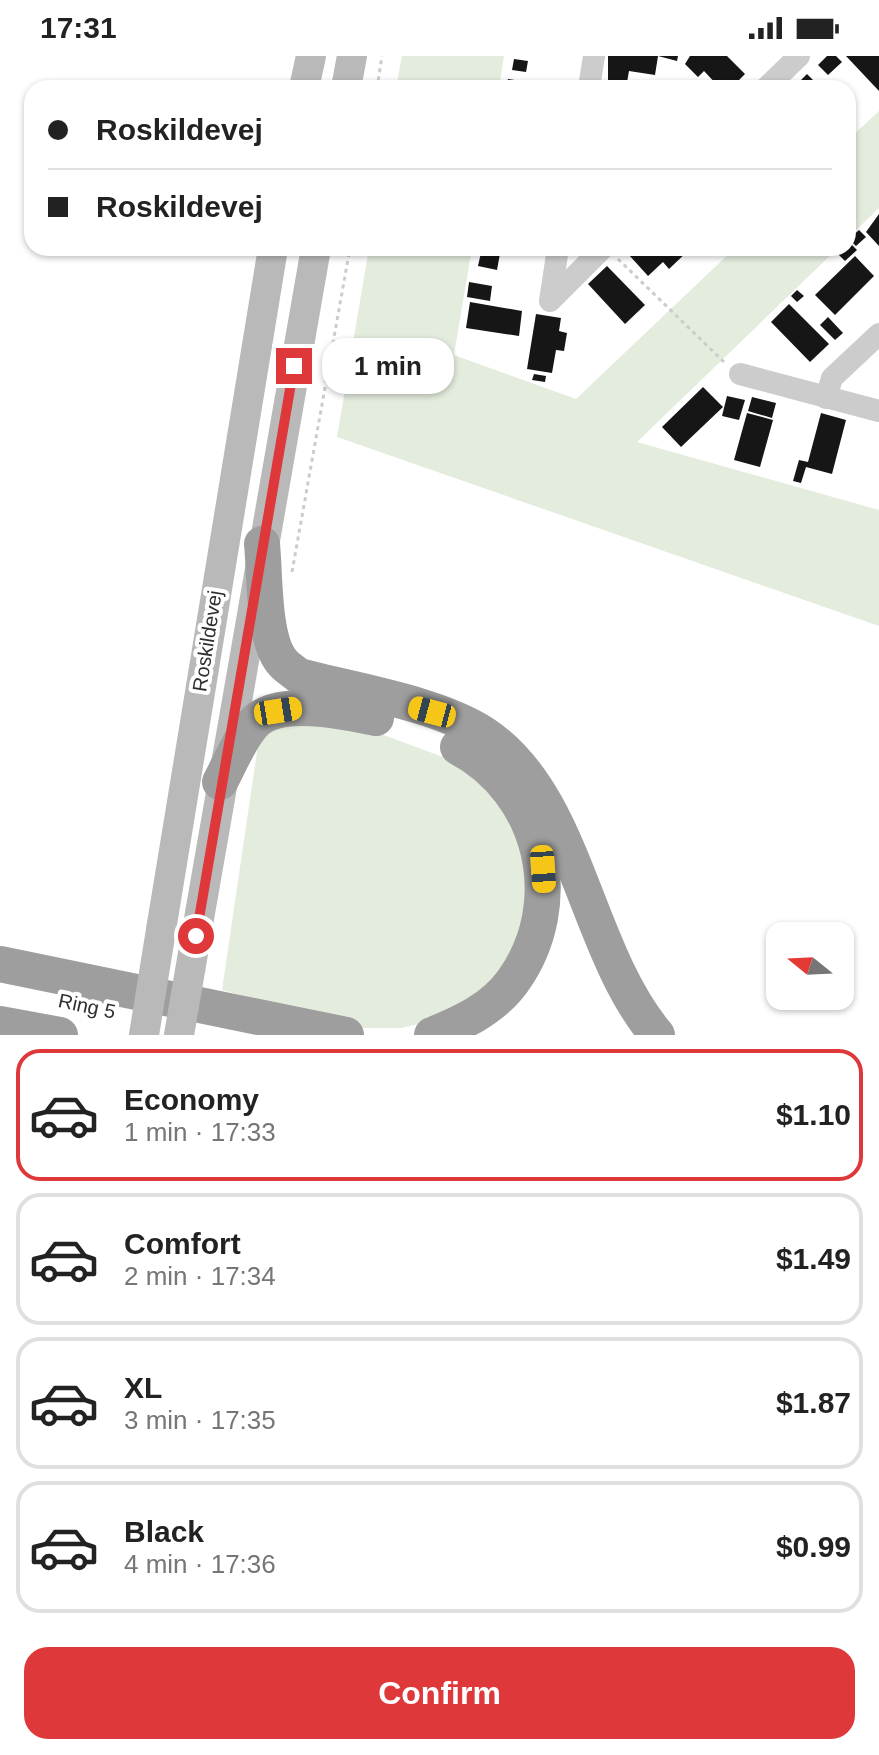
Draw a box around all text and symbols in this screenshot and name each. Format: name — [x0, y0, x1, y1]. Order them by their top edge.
text: 17:31 — [40, 11, 117, 44]
text: Roskildevej — [96, 113, 263, 146]
text: Roskildevej — [96, 190, 263, 223]
callout: 1 min — [322, 338, 454, 394]
route end — [276, 348, 312, 384]
text: 1 min — [354, 351, 422, 381]
street label: Roskildevej — [188, 589, 226, 693]
car — [406, 694, 458, 730]
car — [252, 695, 304, 727]
car — [529, 844, 557, 894]
route start — [178, 918, 214, 954]
north arrow — [766, 922, 854, 1010]
map controls — [766, 922, 854, 1010]
street label: Ring 5 — [56, 989, 118, 1023]
icon: car — [28, 1079, 100, 1151]
text: Economy — [124, 1083, 259, 1116]
text: $1.10 — [776, 1098, 851, 1131]
text: 1 min · 17:33 — [124, 1117, 276, 1147]
icon: car — [28, 1223, 100, 1295]
text: Comfort — [124, 1227, 241, 1260]
text: $1.49 — [776, 1242, 851, 1275]
text: 2 min · 17:34 — [124, 1261, 276, 1291]
icon: car — [28, 1367, 100, 1439]
text: XL — [124, 1371, 162, 1404]
text: $1.87 — [776, 1386, 851, 1419]
text: 3 min · 17:35 — [124, 1405, 276, 1435]
icon: car — [28, 1511, 100, 1583]
text: Black — [124, 1515, 204, 1548]
text: $0.99 — [776, 1530, 851, 1563]
text: 4 min · 17:36 — [124, 1549, 276, 1579]
button: Confirm — [24, 1647, 855, 1739]

